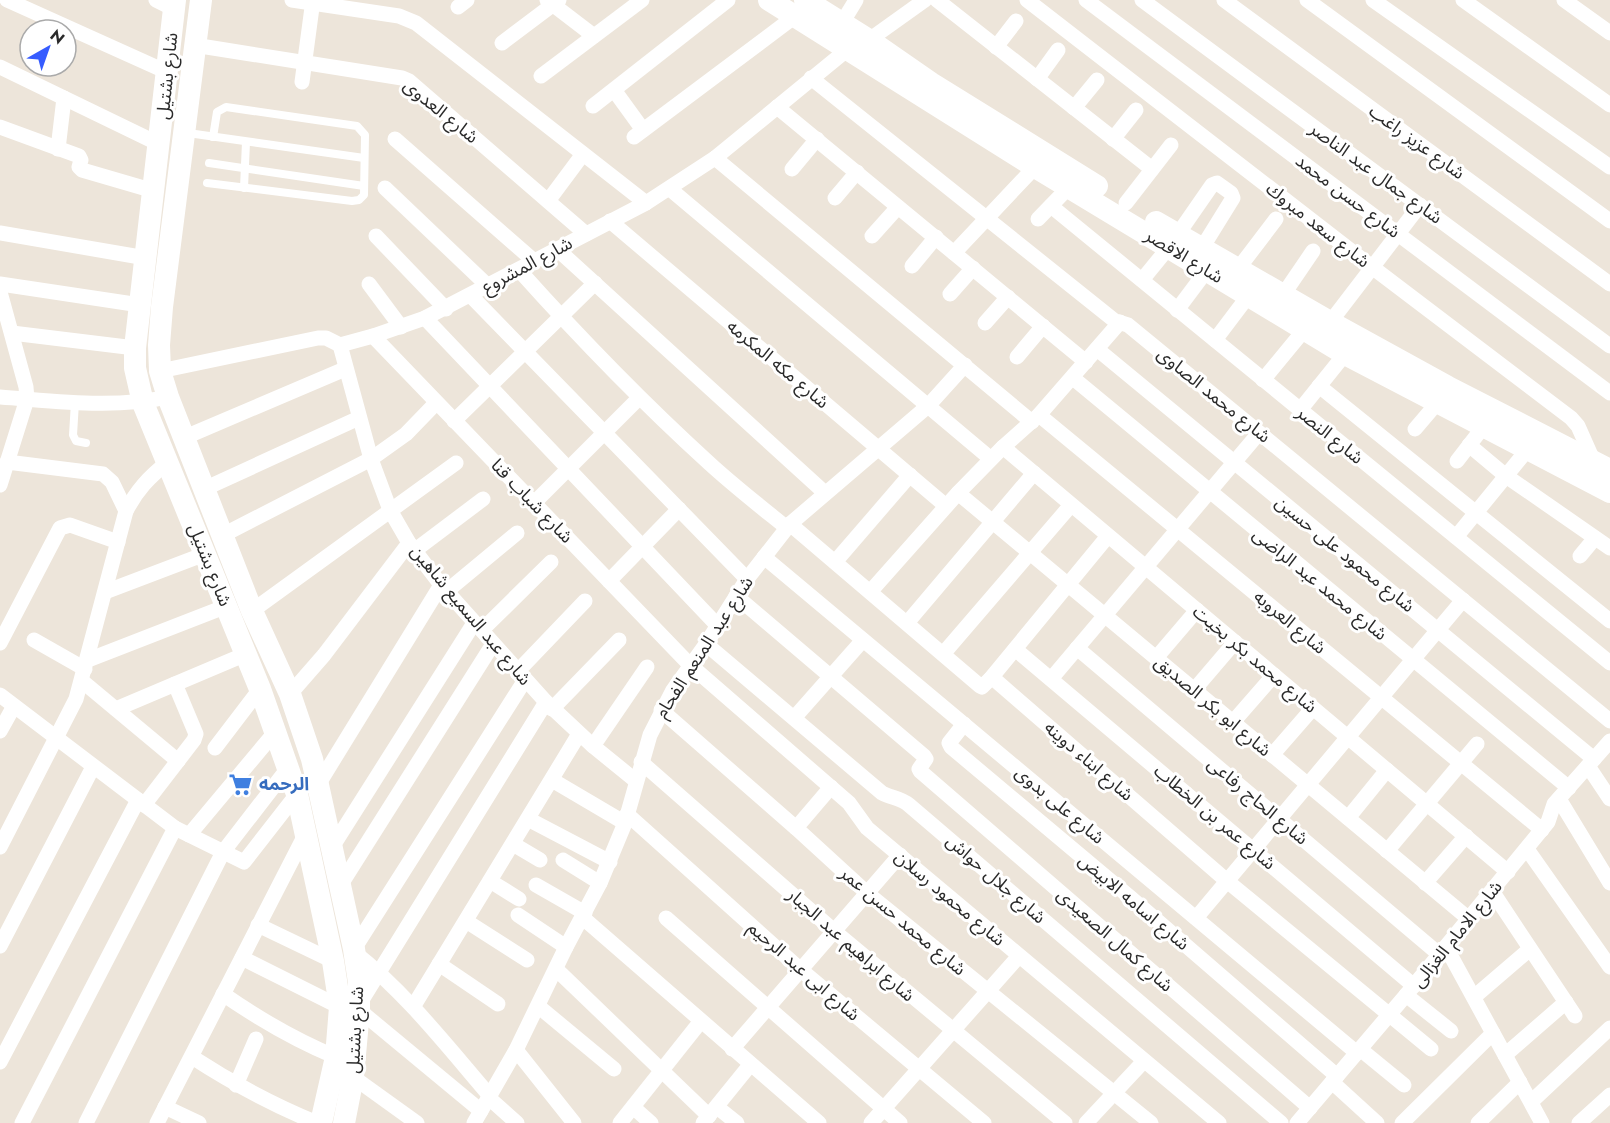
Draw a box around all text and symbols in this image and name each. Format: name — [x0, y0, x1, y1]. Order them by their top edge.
north arrow — [18, 18, 78, 78]
text: N — [45, 24, 70, 50]
street label: شارع بشتيل — [150, 31, 185, 121]
street label: شارع العدوى — [397, 73, 484, 150]
street label: شارع عزيز راغب — [1363, 98, 1470, 187]
street label: شارع جمال عبد الناصر — [1303, 115, 1448, 231]
street label: شارع حسن محمد — [1289, 148, 1406, 245]
street label: شارع سعد مبروك — [1260, 176, 1376, 275]
street label: شارع الاقصر — [1138, 222, 1228, 291]
street label: شارع المشروع — [477, 230, 577, 301]
street label: شارع مكه المكرمه — [721, 313, 835, 415]
street label: شارع محمد الصاوى — [1151, 341, 1277, 450]
street label: شارع النصر — [1289, 399, 1369, 471]
street label: شارع شباب قنا — [484, 453, 579, 550]
street label: شارع محمود على حسين — [1269, 489, 1420, 619]
street label: شارع بشتيل — [181, 520, 238, 611]
street label: شارع محمد عبد الراضى — [1247, 522, 1393, 647]
street label: شارع عبد السميع شاهين — [404, 539, 538, 692]
street label: شارع عبد المنعم الفحام — [648, 571, 761, 724]
street label: شارع العروبه — [1247, 584, 1332, 661]
street label: شارع محمد بكر بخيت — [1186, 599, 1323, 720]
street label: شارع ابو بكر الصديق — [1148, 649, 1277, 764]
street label: شارع ابناء دوينه — [1038, 715, 1139, 808]
street label: شارع الحاج رفاعى — [1201, 751, 1314, 852]
street label: شارع عمر بن الخطاب — [1148, 758, 1282, 877]
street label: شارع على بدوى — [1009, 760, 1110, 851]
supermarket icon: الرحمه — [228, 771, 254, 797]
place label: الرحمه — [259, 771, 309, 797]
street label: شارع جلال حواش — [940, 828, 1052, 931]
street label: شارع محمود رسلان — [888, 844, 1011, 953]
street label: شارع اسامه الابيض — [1072, 848, 1195, 957]
street label: شارع محمد حسن عمر — [833, 860, 972, 982]
street label: شارع الامام الغزالى — [1406, 875, 1509, 994]
street label: شارع ابراهيم عبد الجبار — [780, 881, 921, 1009]
street label: شارع كمال الصعيدى — [1050, 882, 1179, 999]
street label: شارع ابى عبد الرحيم — [742, 915, 866, 1028]
street label: شارع بشتيل — [340, 986, 371, 1074]

